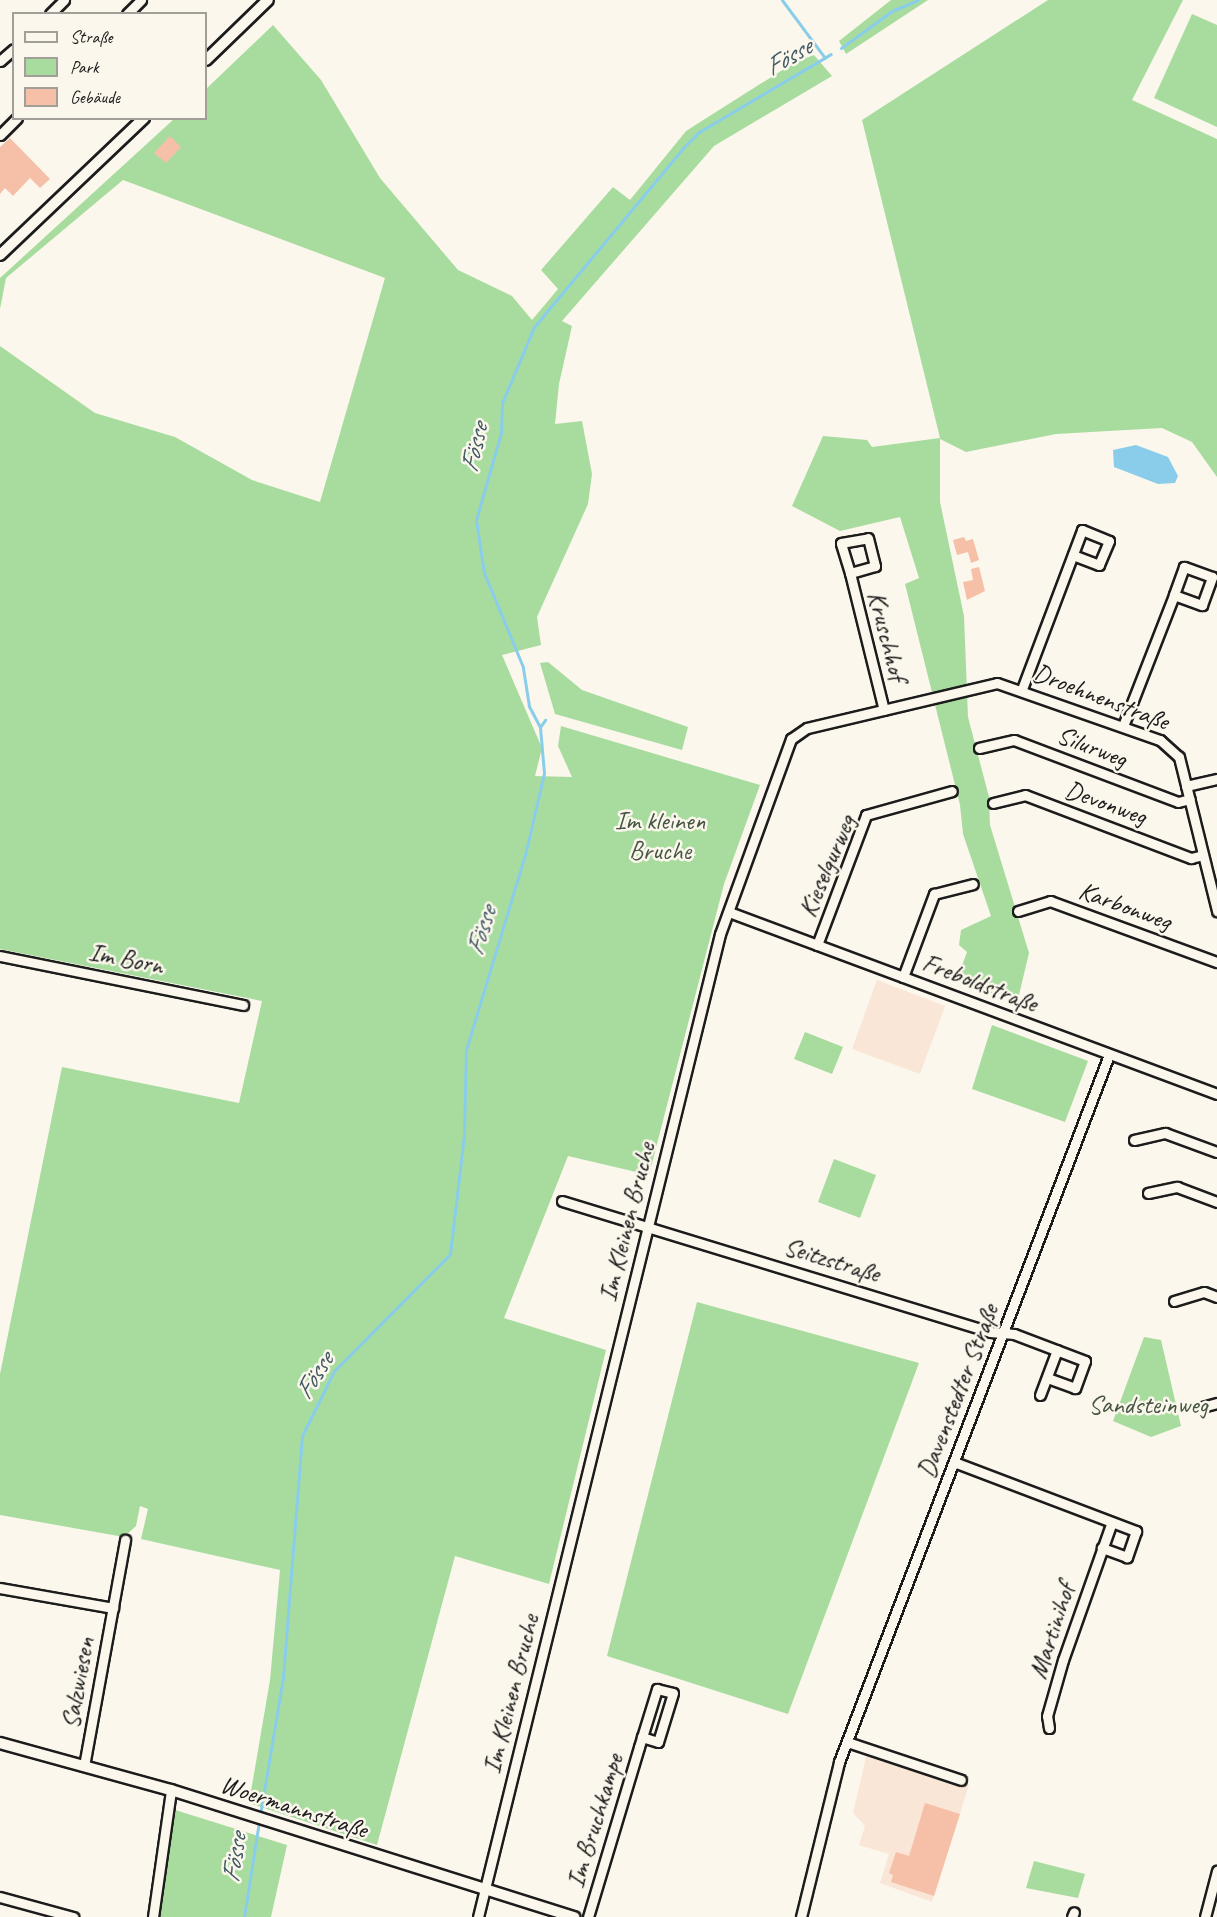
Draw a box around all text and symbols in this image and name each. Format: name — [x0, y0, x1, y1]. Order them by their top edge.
legend — [12, 12, 207, 120]
text: Straße — [70, 26, 112, 48]
water label: Fösse — [759, 31, 817, 83]
text: Park — [70, 56, 99, 78]
text: Gebäude — [70, 86, 120, 108]
water label: Fösse — [453, 420, 495, 476]
street label: Kruschhof — [861, 588, 913, 684]
street label: Droehnenstraße — [1029, 657, 1173, 737]
street label: Silurweg — [1053, 719, 1131, 775]
street label: Devonweg — [1061, 774, 1151, 832]
park label: Im kleinen Bruche — [615, 805, 705, 867]
street label: Kieselgurweg — [792, 810, 862, 922]
street label: Karbonweg — [1075, 875, 1175, 937]
water label: Fösse — [458, 903, 504, 959]
street label: Im Born — [86, 937, 166, 981]
street label: Freboldstraße — [918, 947, 1042, 1019]
street label: Im Kleinen Bruche — [592, 1140, 662, 1304]
street label: Seitzstraße — [780, 1231, 884, 1289]
street label: Davenstedter Straße — [910, 1299, 1006, 1483]
water label: Fösse — [287, 1347, 341, 1405]
park label: Sandsteinweg — [1088, 1389, 1208, 1421]
street label: Martinihof — [1022, 1579, 1082, 1683]
street label: Im Kleinen Bruche — [476, 1612, 546, 1776]
street label: Salzwiesen — [55, 1635, 101, 1731]
street label: Im Bruchkampe — [560, 1750, 630, 1892]
street label: Woermannstraße — [217, 1769, 371, 1845]
water label: Fösse — [214, 1831, 254, 1885]

